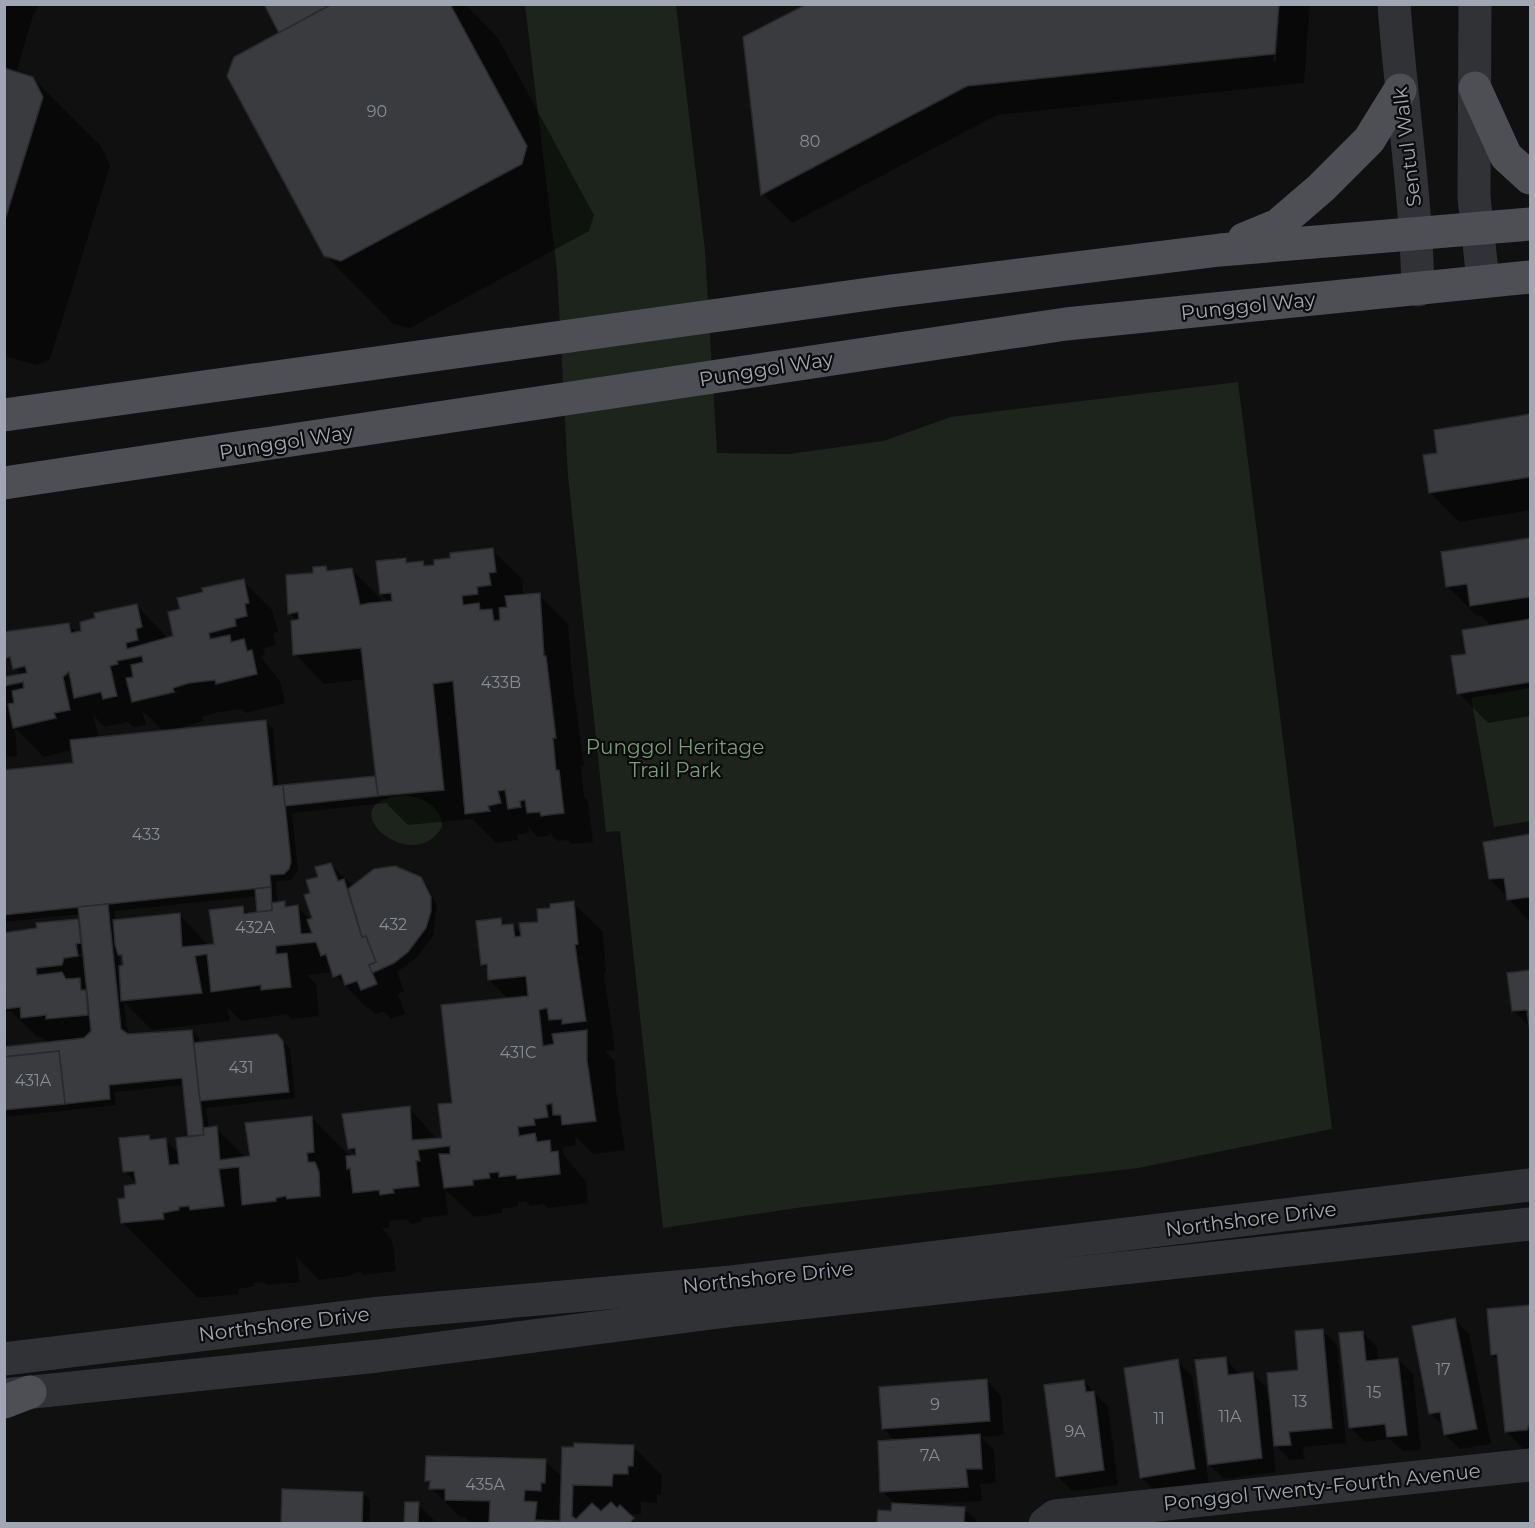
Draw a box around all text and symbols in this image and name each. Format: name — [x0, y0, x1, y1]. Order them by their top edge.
street label: Sentul Walk — [1388, 86, 1426, 208]
house number: 90 — [367, 102, 387, 121]
house number: 80 — [800, 132, 820, 151]
street label: Punggol Way — [1179, 287, 1317, 325]
street label: Punggol Way — [697, 347, 835, 391]
street label: Punggol Way — [217, 420, 355, 464]
house number: 433B — [481, 673, 521, 692]
park label: Punggol Heritage Trail Park — [586, 735, 764, 782]
house number: 433 — [132, 825, 160, 844]
house number: 432 — [379, 915, 407, 934]
house number: 432A — [235, 918, 275, 937]
house number: 431C — [500, 1043, 536, 1062]
house number: 431 — [228, 1058, 254, 1077]
house number: 431A — [15, 1071, 52, 1090]
street label: Northshore Drive — [1164, 1197, 1338, 1241]
street label: Northshore Drive — [681, 1256, 855, 1298]
street label: Northshore Drive — [197, 1302, 371, 1346]
house number: 17 — [1435, 1360, 1451, 1379]
house number: 15 — [1367, 1383, 1381, 1402]
house number: 13 — [1293, 1392, 1307, 1411]
house number: 9 — [930, 1395, 940, 1414]
house number: 11A — [1218, 1407, 1242, 1426]
house number: 11 — [1153, 1409, 1165, 1428]
house number: 9A — [1064, 1422, 1086, 1441]
house number: 7A — [920, 1446, 940, 1465]
street label: Ponggol Twenty-Fourth Avenue — [1162, 1458, 1482, 1516]
house number: 435A — [465, 1475, 505, 1494]

